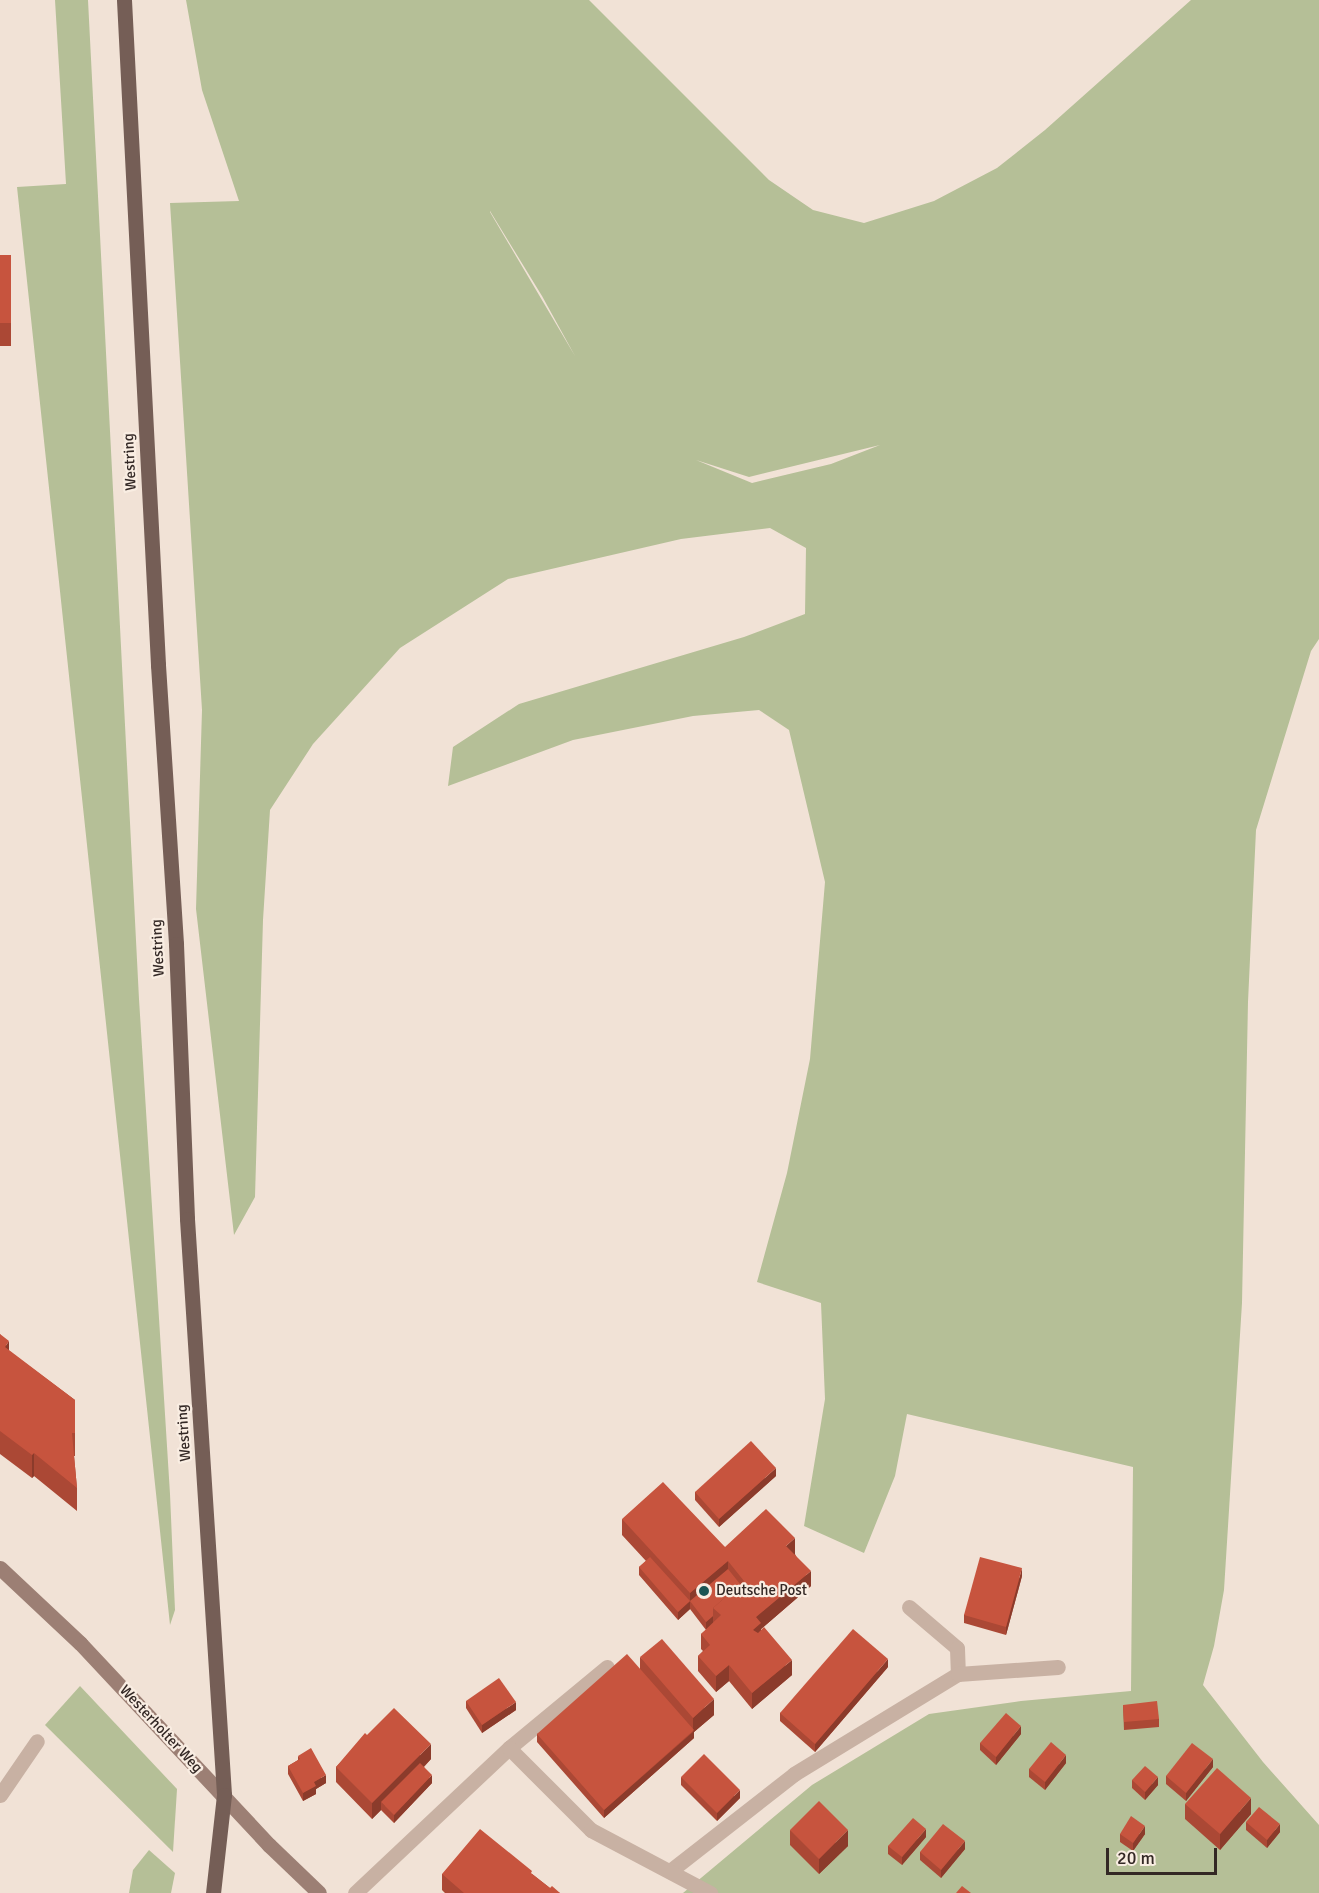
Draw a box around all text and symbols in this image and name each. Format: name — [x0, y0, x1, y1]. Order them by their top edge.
street label: Westring — [120, 433, 140, 491]
street label: Westring — [148, 919, 168, 977]
street label: Westring — [173, 1404, 195, 1462]
place label: Deutsche Post — [716, 1582, 807, 1600]
marker: Deutsche Post — [697, 1584, 711, 1598]
street label: Westerholter Weg — [116, 1681, 206, 1777]
scale bar — [1109, 1836, 1220, 1874]
text: 20 m — [1117, 1847, 1155, 1869]

